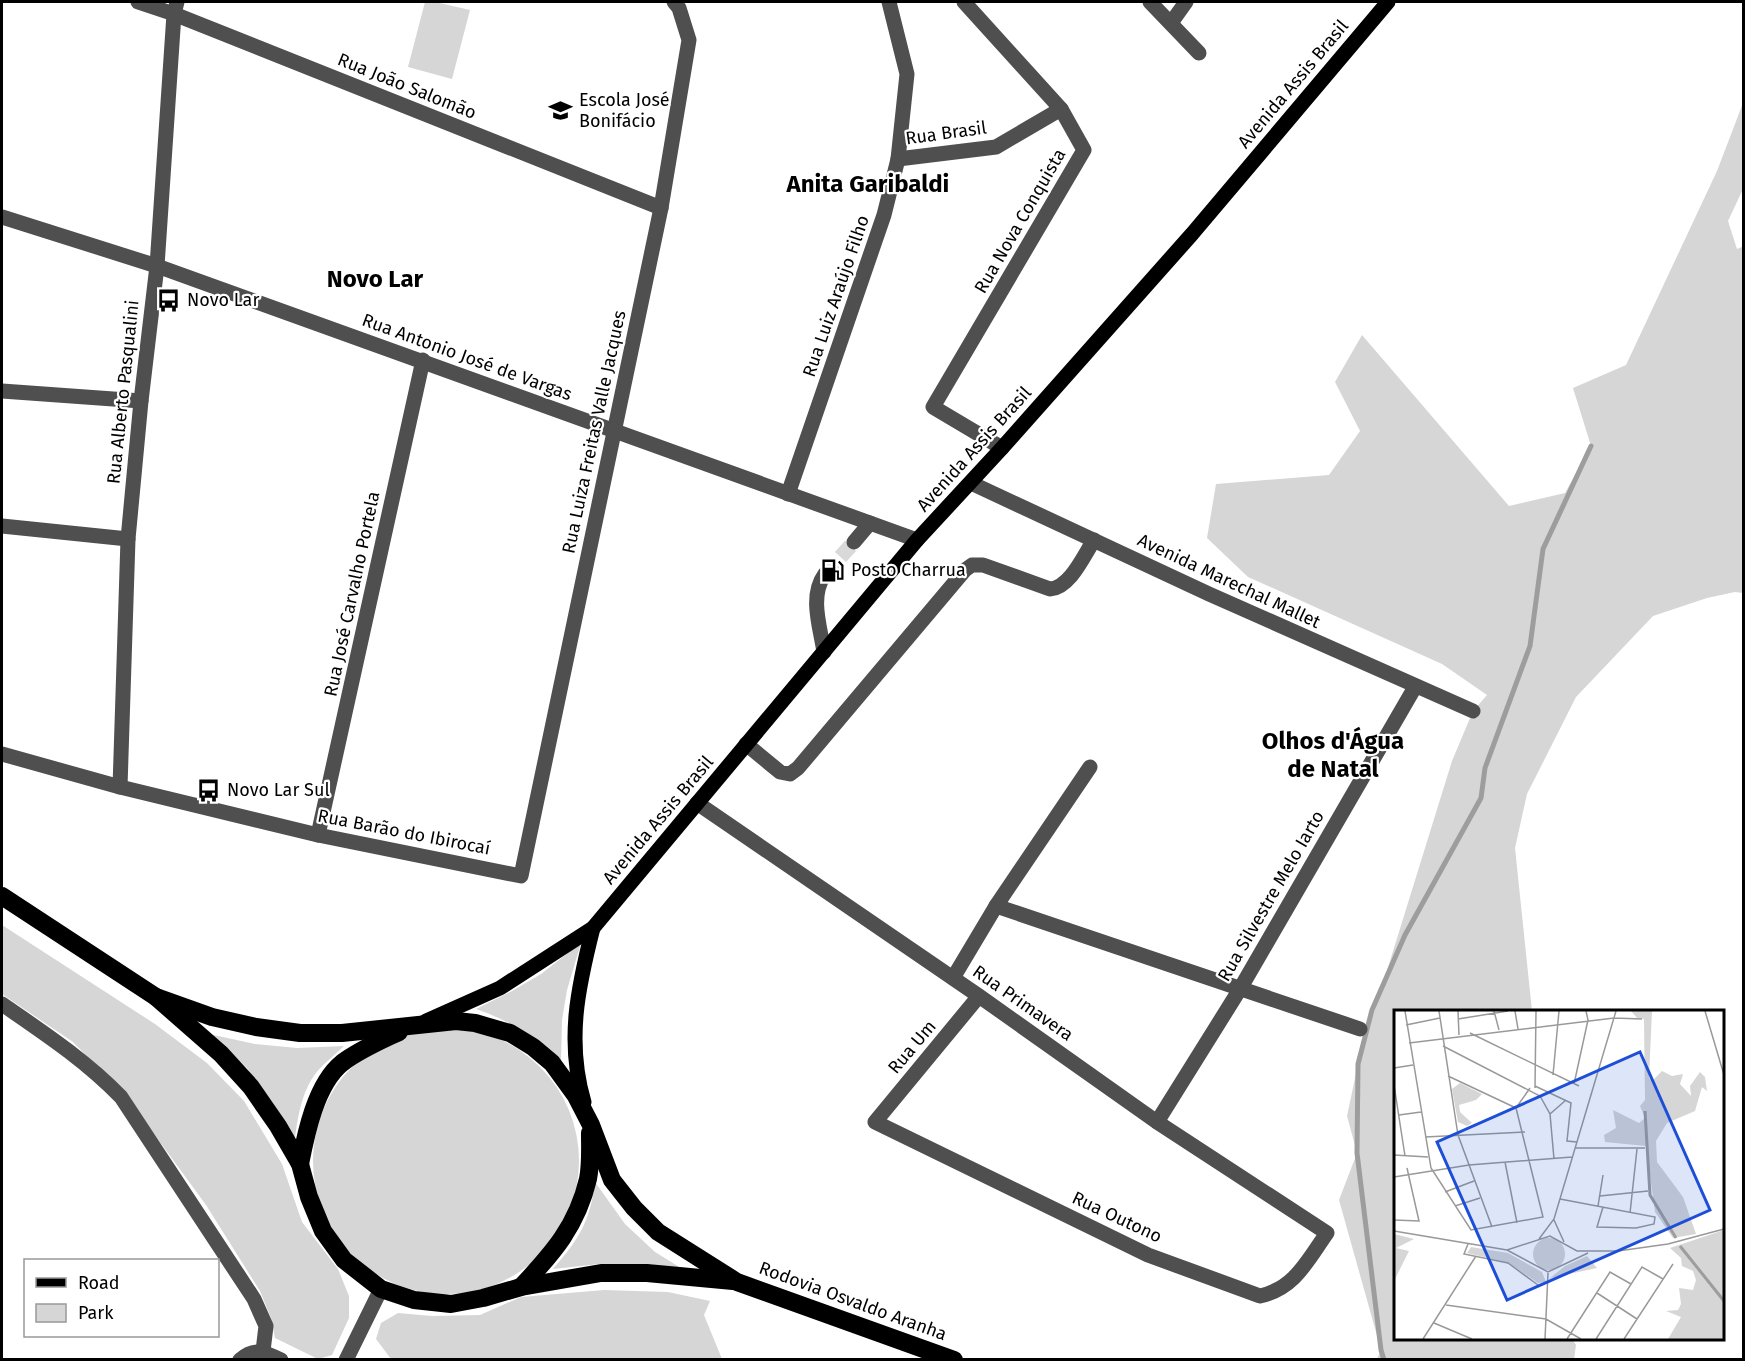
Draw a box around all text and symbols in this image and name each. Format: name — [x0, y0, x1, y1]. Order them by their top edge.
street label: Avenida Assis Brasil — [1233, 15, 1353, 153]
street label: Rua João Salomão — [334, 48, 480, 124]
place label: Escola José Bonifácio — [579, 89, 670, 132]
school or university icon: Escola José Bonifácio — [548, 97, 574, 123]
street label: Rua Brasil — [904, 116, 988, 150]
street label: Rua Nova Conquista — [970, 145, 1070, 297]
district label: Anita Garibaldi — [786, 170, 949, 198]
street label: Rua Luiz Araújo Filho — [798, 212, 874, 380]
district label: Novo Lar — [327, 265, 424, 293]
bus stop icon: Novo Lar — [156, 287, 182, 313]
place label: Novo Lar — [187, 289, 259, 311]
street label: Rua Alberto Pasqualini — [102, 299, 144, 485]
street label: Rua Luiza Freitas Valle Jacques — [557, 308, 631, 556]
street label: Rua Antonio José de Vargas — [359, 309, 575, 405]
street label: Avenida Assis Brasil — [912, 382, 1036, 516]
street label: Rua José Carvalho Portela — [319, 489, 385, 699]
street label: Avenida Marechal Mallet — [1134, 529, 1324, 633]
fuel station icon: Posto Charrua — [820, 557, 846, 583]
place label: Posto Charrua — [851, 559, 966, 581]
district label: Olhos d'Água de Natal — [1262, 726, 1404, 783]
street label: Avenida Assis Brasil — [598, 751, 718, 889]
bus stop icon: Novo Lar Sul — [196, 777, 222, 803]
place label: Novo Lar Sul — [227, 779, 330, 801]
street label: Rua Barão do Ibirocaí — [316, 804, 492, 860]
street label: Rua Silvestre Melo Iarto — [1213, 807, 1329, 985]
street label: Rua Primavera — [968, 960, 1078, 1046]
inset map — [1394, 1010, 1724, 1340]
street label: Rua Um — [883, 1016, 941, 1078]
street label: Rua Outono — [1069, 1187, 1165, 1247]
street label: Rodovia Osvaldo Aranha — [756, 1257, 950, 1345]
legend — [24, 1259, 219, 1337]
text: Road — [78, 1272, 120, 1294]
text: Park — [78, 1302, 114, 1324]

